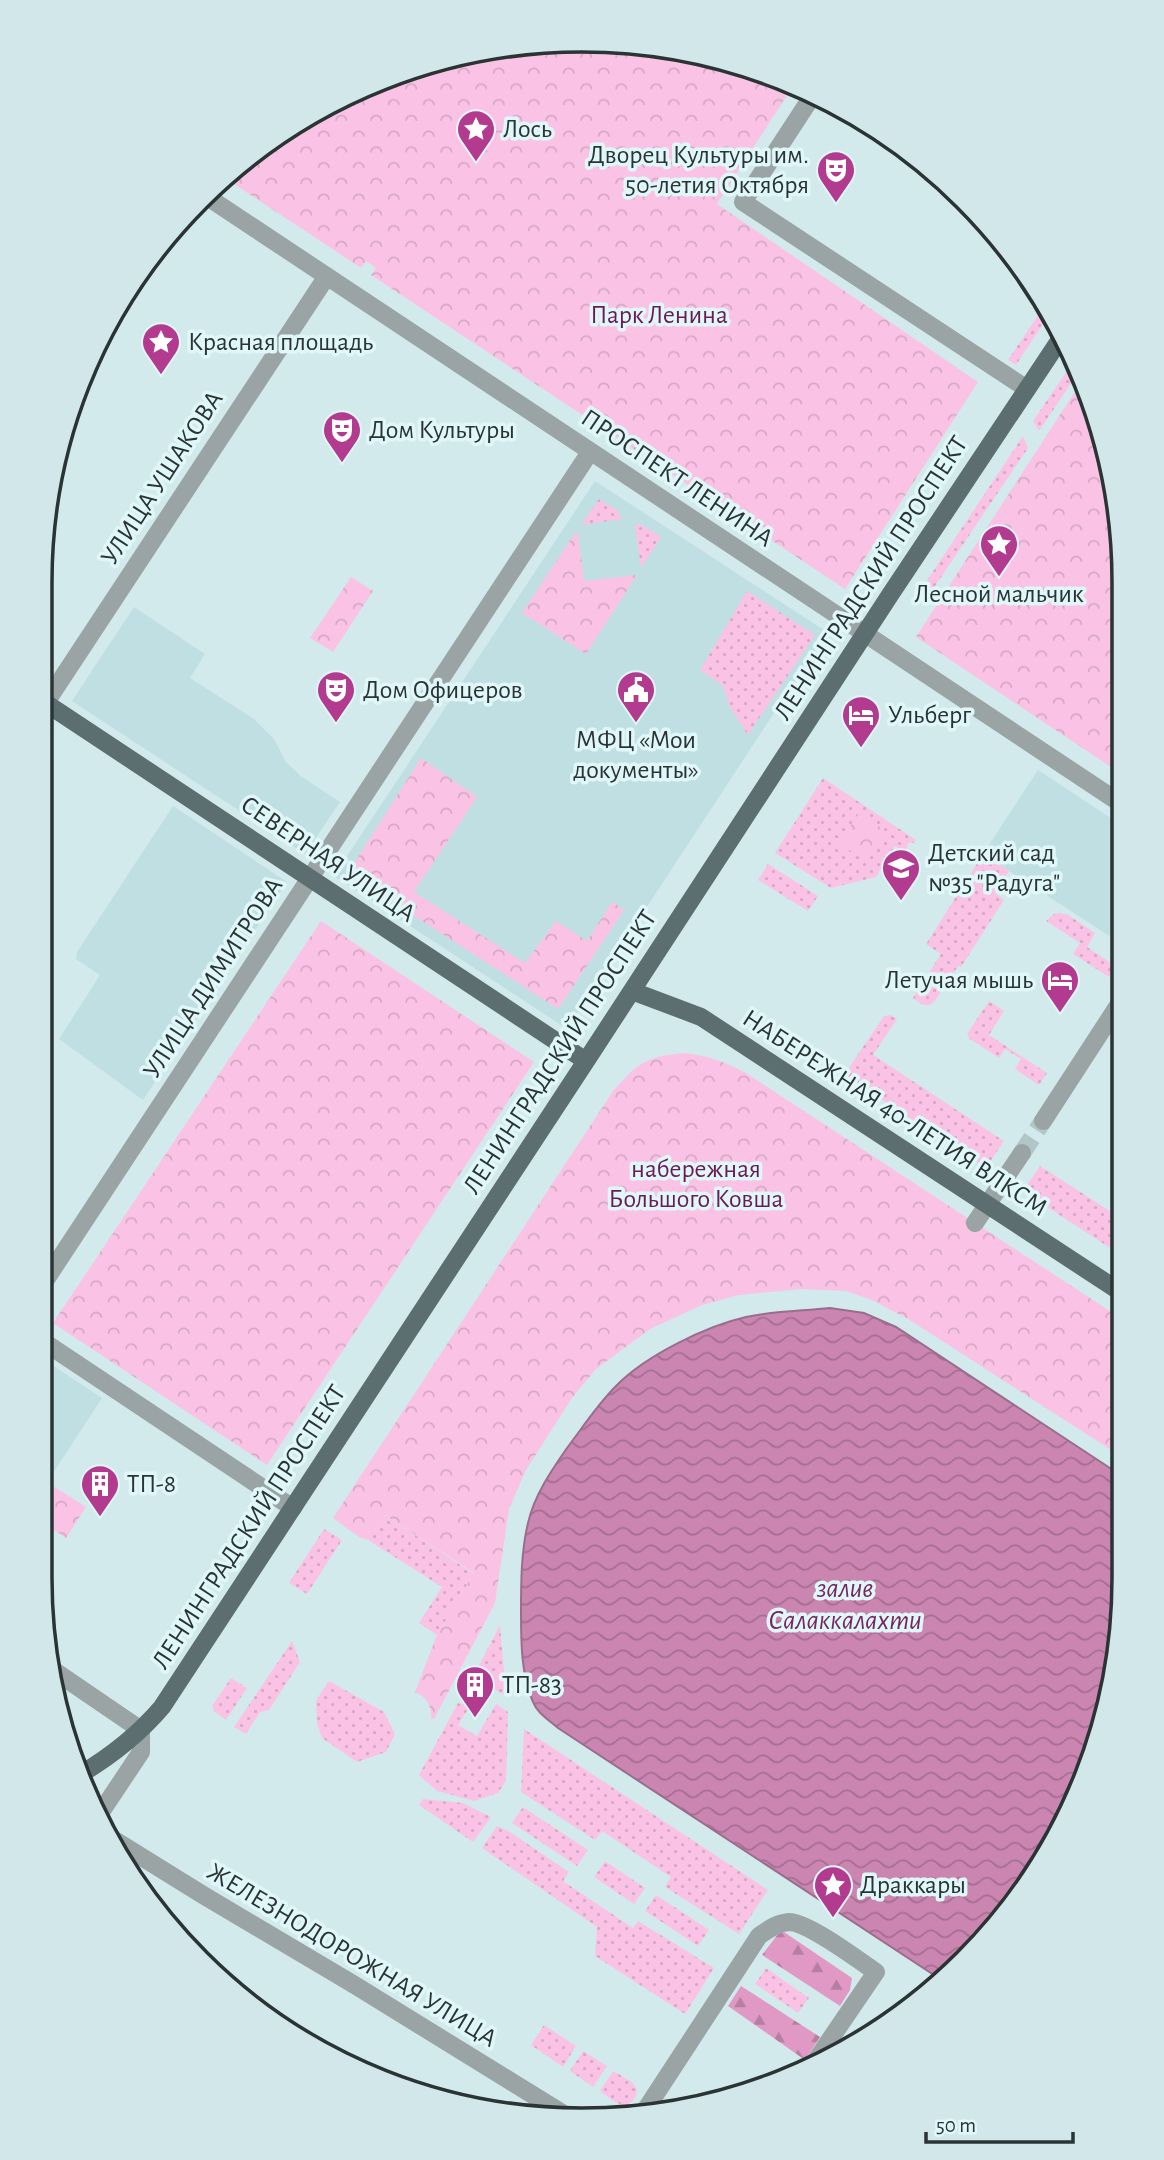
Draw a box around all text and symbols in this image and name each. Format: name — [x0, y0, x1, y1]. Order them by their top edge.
place icon: Лось — [455, 108, 497, 163]
place label: Лось — [503, 116, 552, 142]
place label: Дворец Культуры им. 50-летия Октября — [588, 142, 809, 198]
theatre icon: Дворец Культуры им. 50-летия Октября — [815, 149, 857, 204]
park label: Парк Ленина — [590, 302, 728, 328]
place icon: Красная площадь — [140, 321, 182, 376]
place label: Красная площадь — [188, 329, 373, 355]
street label: УЛИЦА УШАКОВА — [96, 386, 228, 570]
street label: ПРОСПЕКТ ЛЕНИНА — [576, 404, 778, 552]
theatre icon: Дом Культуры — [321, 409, 363, 464]
place label: Дом Культуры — [369, 417, 515, 443]
street label: ЛЕНИНГРАДСКИЙ ПРОСПЕКТ — [770, 431, 972, 725]
place icon: Лесной мальчик — [978, 523, 1020, 578]
place label: Лесной мальчик — [914, 581, 1084, 607]
theatre icon: Дом Офицеров — [315, 669, 357, 724]
public building icon: МФЦ «Мои документы» — [615, 669, 657, 724]
place label: Дом Офицеров — [363, 677, 523, 703]
hotel icon: Ульберг — [840, 694, 882, 749]
place label: Ульберг — [888, 702, 972, 728]
place label: МФЦ «Мои документы» — [573, 727, 699, 783]
street label: СЕВЕРНАЯ УЛИЦА — [236, 791, 420, 927]
place label: Детский сад №35 "Радуга" — [928, 840, 1060, 896]
school or university icon: Детский сад №35 "Радуга" — [880, 847, 922, 902]
street label: УЛИЦА ДИМИТРОВА — [138, 873, 288, 1083]
street label: ЛЕНИНГРАДСКИЙ ПРОСПЕКТ — [459, 905, 661, 1199]
hotel icon: Летучая мышь — [1039, 959, 1081, 1014]
place label: Летучая мышь — [885, 967, 1033, 993]
street label: НАБЕРЕЖНАЯ 40-ЛЕТИЯ ВЛКСМ — [738, 1005, 1052, 1221]
park label: набережная Большого Ковша — [609, 1156, 784, 1212]
street label: ЛЕНИНГРАДСКИЙ ПРОСПЕКТ — [148, 1380, 350, 1674]
building icon: ТП-8 — [79, 1463, 121, 1518]
place label: ТП-8 — [127, 1471, 176, 1497]
water label: залив Салаккалахти — [768, 1575, 922, 1635]
building icon: ТП-83 — [454, 1664, 496, 1719]
place label: ТП-83 — [502, 1672, 562, 1698]
street label: ЖЕЛЕЗНОДОРОЖНАЯ УЛИЦА — [203, 1858, 501, 2052]
place icon: Драккары — [812, 1864, 854, 1919]
place label: Драккары — [860, 1872, 966, 1898]
scale bar — [926, 2100, 1073, 2144]
text: 50 m — [936, 2115, 976, 2136]

